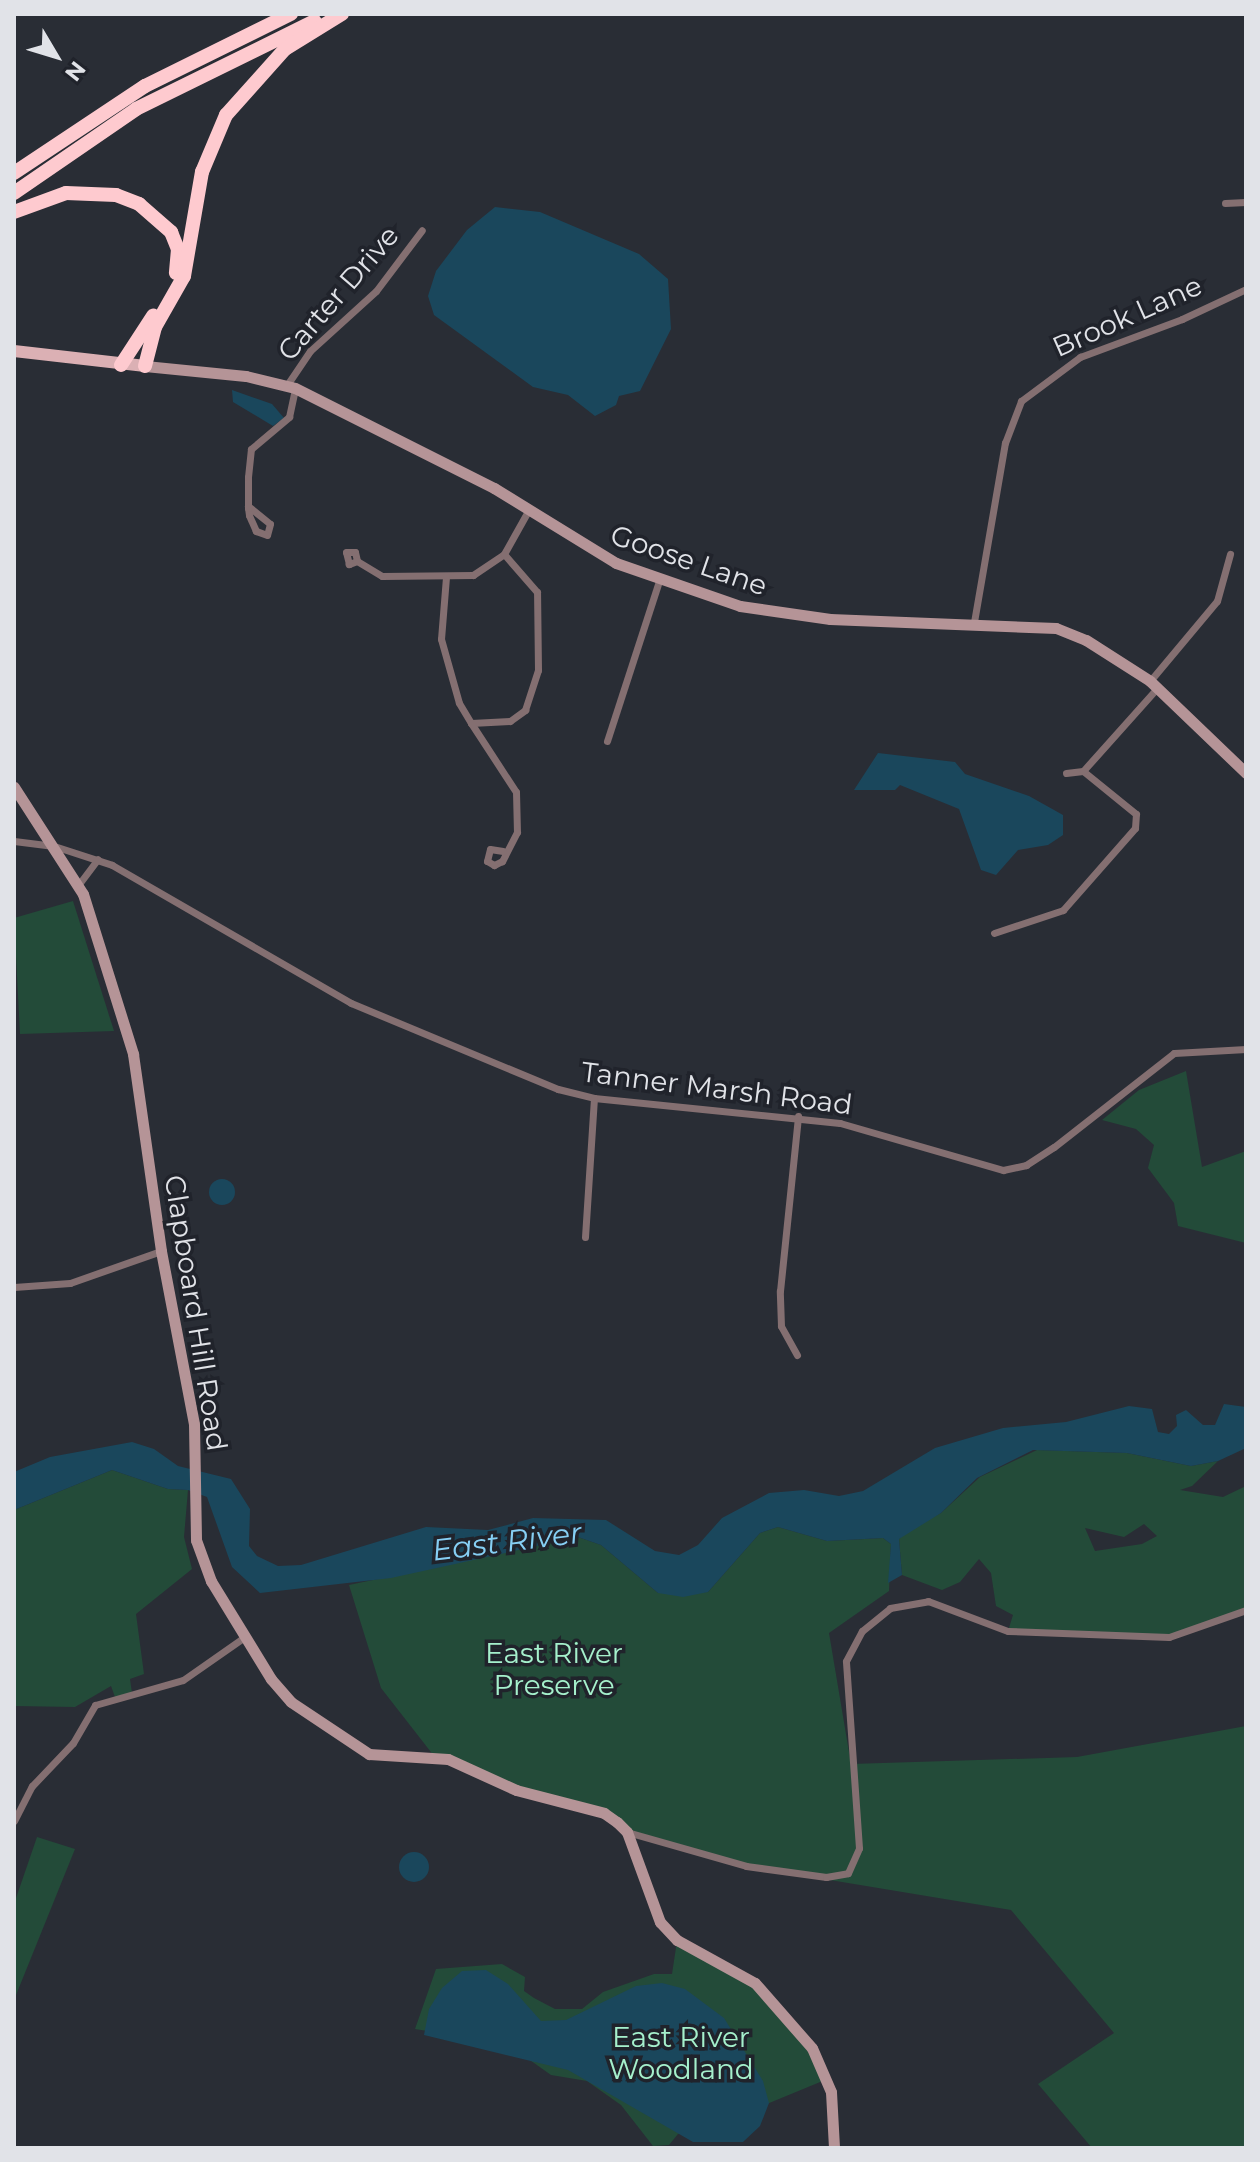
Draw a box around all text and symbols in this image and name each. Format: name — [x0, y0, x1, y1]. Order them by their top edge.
north arrow — [16, 16, 96, 96]
text: N — [59, 56, 91, 86]
street label: Carter Drive — [270, 219, 406, 367]
street label: Brook Lane — [1047, 268, 1207, 364]
street label: Goose Lane — [606, 517, 772, 603]
street label: Tanner Marsh Road — [580, 1055, 854, 1121]
street label: Clapboard Hill Road — [158, 1173, 234, 1453]
water label: East River — [430, 1515, 584, 1569]
park label: East River Preserve — [485, 1636, 623, 1702]
park label: East River Woodland — [608, 2020, 754, 2086]

